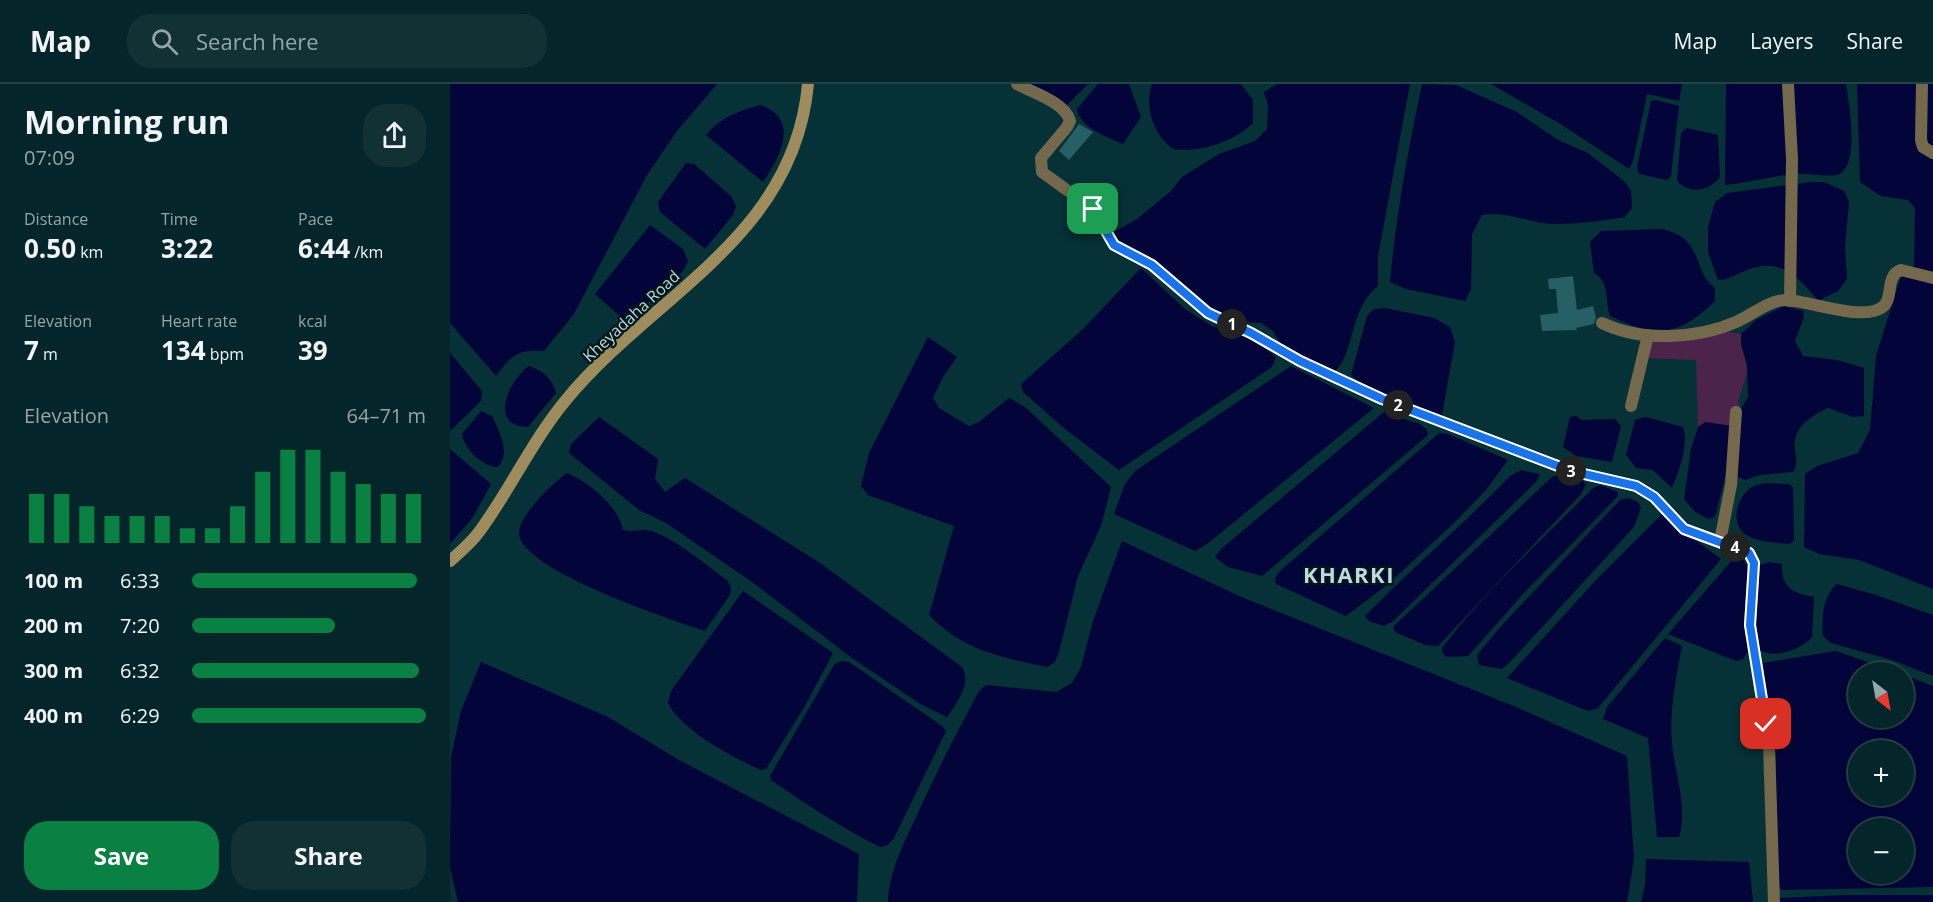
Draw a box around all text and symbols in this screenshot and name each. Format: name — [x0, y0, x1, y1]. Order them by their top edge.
search box — [127, 14, 547, 68]
text: Map — [30, 22, 91, 60]
icon: search — [148, 25, 181, 58]
text: Search here — [196, 26, 319, 56]
text: Map — [1674, 27, 1717, 55]
text: Layers — [1750, 27, 1814, 55]
text: Share — [1847, 27, 1903, 55]
text: Morning run — [24, 99, 230, 144]
button: share — [363, 104, 426, 167]
text: 07:09 — [24, 144, 75, 171]
pin — [1067, 183, 1118, 234]
icon: arrive — [1076, 192, 1109, 225]
text: Distance — [24, 208, 88, 230]
text: Time — [161, 208, 198, 230]
text: Pace — [298, 208, 333, 230]
text: 0.50 — [24, 230, 76, 266]
text: 3:22 — [161, 230, 213, 266]
text: 6:44 — [298, 230, 350, 266]
text: km — [76, 241, 103, 263]
text: /km — [350, 241, 383, 263]
street label: Kheyadaha Road — [578, 265, 684, 367]
pin: 1 — [1217, 309, 1247, 339]
text: Elevation — [24, 310, 92, 332]
text: Heart rate — [161, 310, 237, 332]
text: kcal — [298, 310, 327, 332]
text: 1 — [1227, 313, 1237, 335]
text: 7 — [24, 332, 39, 368]
text: 134 — [161, 332, 206, 368]
text: 39 — [298, 332, 328, 368]
text: m — [39, 343, 58, 365]
text: bpm — [206, 343, 244, 365]
pin: 2 — [1383, 390, 1413, 420]
text: 2 — [1393, 394, 1403, 416]
text: Elevation — [24, 402, 109, 429]
text: 64–71 m — [347, 402, 426, 429]
pin: 3 — [1556, 456, 1586, 486]
text: 3 — [1566, 460, 1576, 482]
pin: 4 — [1720, 532, 1750, 562]
text: 4 — [1730, 536, 1740, 558]
district label: KHARKI — [1303, 559, 1395, 589]
text: 100 m — [24, 567, 83, 594]
text: 6:33 — [120, 567, 160, 594]
text: 200 m — [24, 612, 83, 639]
text: 7:20 — [120, 612, 160, 639]
text: 300 m — [24, 657, 83, 684]
text: 6:32 — [120, 657, 160, 684]
north arrow — [1848, 662, 1914, 728]
map controls — [1848, 662, 1914, 884]
pin — [1740, 698, 1791, 749]
text: 400 m — [24, 702, 83, 729]
text: 6:29 — [120, 702, 160, 729]
icon: check — [1749, 707, 1782, 740]
button: + — [1848, 740, 1914, 806]
button: − — [1848, 818, 1914, 884]
button: Save — [24, 821, 219, 890]
button: Share — [231, 821, 426, 890]

